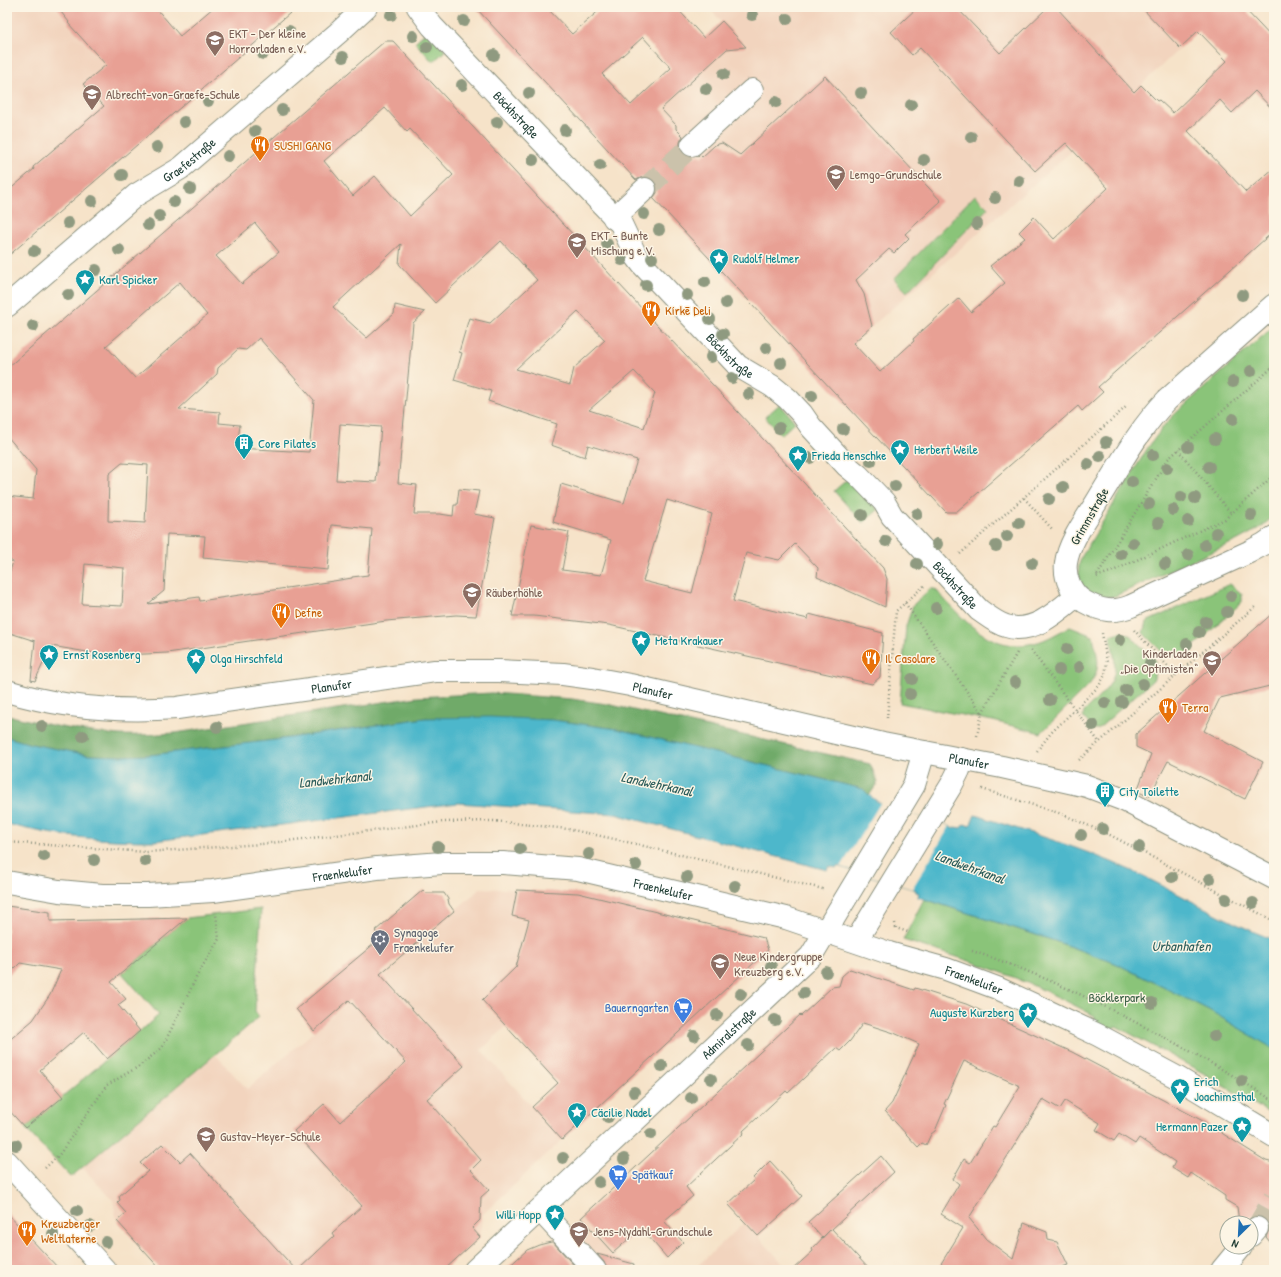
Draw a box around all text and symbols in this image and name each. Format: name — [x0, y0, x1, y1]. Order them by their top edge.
place label: EKT - Der kleine Horrorladen e.V. — [229, 24, 307, 57]
school or university icon: EKT - Der kleine Horrorladen e.V. — [204, 29, 226, 57]
school or university icon: Albrecht-von-Graefe-Schule — [81, 83, 103, 111]
place label: Albrecht-von-Graefe-Schule — [106, 85, 240, 103]
street label: Böckhstraße — [489, 87, 544, 142]
street label: Graefestraße — [159, 133, 219, 186]
restaurant icon: SUSHI GANG — [249, 134, 271, 162]
place label: SUSHI GANG — [274, 136, 332, 154]
school or university icon: Lemgo-Grundschule — [825, 163, 847, 191]
place label: Lemgo-Grundschule — [850, 165, 942, 183]
place label: EKT - Bunte Mischung e.V. — [591, 226, 655, 259]
school or university icon: EKT - Bunte Mischung e.V. — [566, 231, 588, 259]
place icon: Rudolf Helmer — [708, 247, 730, 275]
place label: Rudolf Helmer — [733, 249, 799, 267]
place icon: Karl Spicker — [74, 268, 96, 296]
place label: Karl Spicker — [99, 270, 157, 288]
restaurant icon: Kírkē Deli — [640, 299, 662, 327]
place label: Kírkē Deli — [665, 301, 711, 319]
street label: Böckhstraße — [702, 329, 757, 382]
building icon: Core Pilates — [233, 432, 255, 460]
place label: Core Pilates — [258, 434, 316, 452]
place icon: Herbert Weile — [889, 438, 911, 466]
place label: Herbert Weile — [914, 440, 978, 458]
place icon: Frieda Henschke — [787, 444, 809, 472]
place label: Frieda Henschke — [811, 446, 886, 464]
street label: Grimmstraße — [1065, 484, 1113, 548]
street label: Böckhstraße — [929, 557, 983, 613]
school or university icon: Räuberhöhle — [461, 581, 483, 609]
place label: Räuberhöhle — [486, 583, 543, 601]
restaurant icon: Defne — [270, 601, 292, 629]
place label: Defne — [295, 603, 322, 621]
place icon: Meta Krakauer — [630, 629, 652, 657]
place label: Meta Krakauer — [655, 631, 723, 649]
place icon: Ernst Rosenberg — [38, 643, 60, 671]
place label: Kinderladen „Die Optimisten“ — [1120, 644, 1198, 677]
place label: Ernst Rosenberg — [63, 645, 141, 663]
place icon: Olga Hirschfeld — [185, 647, 207, 675]
restaurant icon: Il Casolare — [860, 647, 882, 675]
place label: Olga Hirschfeld — [210, 649, 282, 667]
place label: Il Casolare — [885, 649, 936, 667]
school or university icon: Kinderladen „Die Optimisten“ — [1201, 649, 1223, 677]
street label: Planufer — [310, 674, 353, 698]
street label: Planufer — [631, 677, 675, 704]
restaurant icon: Terra — [1157, 696, 1179, 724]
place label: Terra — [1182, 698, 1208, 716]
street label: Planufer — [947, 748, 991, 773]
water label: Landwehrkanal — [298, 765, 373, 792]
water label: Landwehrkanal — [620, 767, 696, 801]
building icon: City Toilette — [1094, 780, 1116, 808]
place label: City Toilette — [1119, 782, 1179, 800]
water label: Landwehrkanal — [933, 845, 1009, 888]
street label: Fraenkelufer — [311, 860, 374, 886]
street label: Fraenkelufer — [631, 873, 695, 905]
place label: Synagoge Fraenkelufer — [393, 923, 454, 956]
synagogue icon: Synagoge Fraenkelufer — [369, 928, 391, 956]
water label: Urbanhafen — [1152, 936, 1212, 955]
place label: Neue Kindergruppe Kreuzberg e.V. — [734, 947, 823, 980]
school or university icon: Neue Kindergruppe Kreuzberg e.V. — [709, 952, 731, 980]
street label: Fraenkelufer — [942, 960, 1006, 999]
park label: Böcklerpark — [1089, 988, 1146, 1006]
supermarket icon: Bauerngarten — [672, 996, 694, 1024]
place label: Bauerngarten — [605, 998, 669, 1016]
place icon: Auguste Kurzberg — [1017, 1001, 1039, 1029]
street label: Admiralstraße — [697, 1003, 760, 1063]
place label: Auguste Kurzberg — [930, 1003, 1014, 1021]
place label: Erich Joachimsthal — [1194, 1072, 1255, 1105]
place icon: Erich Joachimsthal — [1169, 1077, 1191, 1105]
place icon: Cäcilie Nadel — [566, 1101, 588, 1129]
place label: Cäcilie Nadel — [591, 1103, 652, 1121]
place icon: Hermann Pazer — [1231, 1115, 1253, 1143]
place label: Hermann Pazer — [1156, 1117, 1228, 1135]
school or university icon: Gustav-Meyer-Schule — [195, 1125, 217, 1153]
place label: Gustav-Meyer-Schule — [220, 1127, 321, 1145]
supermarket icon: Spätkauf — [607, 1163, 629, 1191]
place label: Spätkauf — [632, 1165, 674, 1183]
place icon: Willi Hopp — [544, 1203, 566, 1231]
place label: Willi Hopp — [496, 1205, 541, 1223]
place label: Kreuzberger Weltlaterne — [41, 1214, 100, 1247]
north arrow — [1219, 1215, 1259, 1255]
restaurant icon: Kreuzberger Weltlaterne — [16, 1219, 38, 1247]
school or university icon: Jens-Nydahl-Grundschule — [568, 1220, 590, 1248]
place label: Jens-Nydahl-Grundschule — [593, 1222, 713, 1240]
text: N — [1229, 1236, 1240, 1252]

